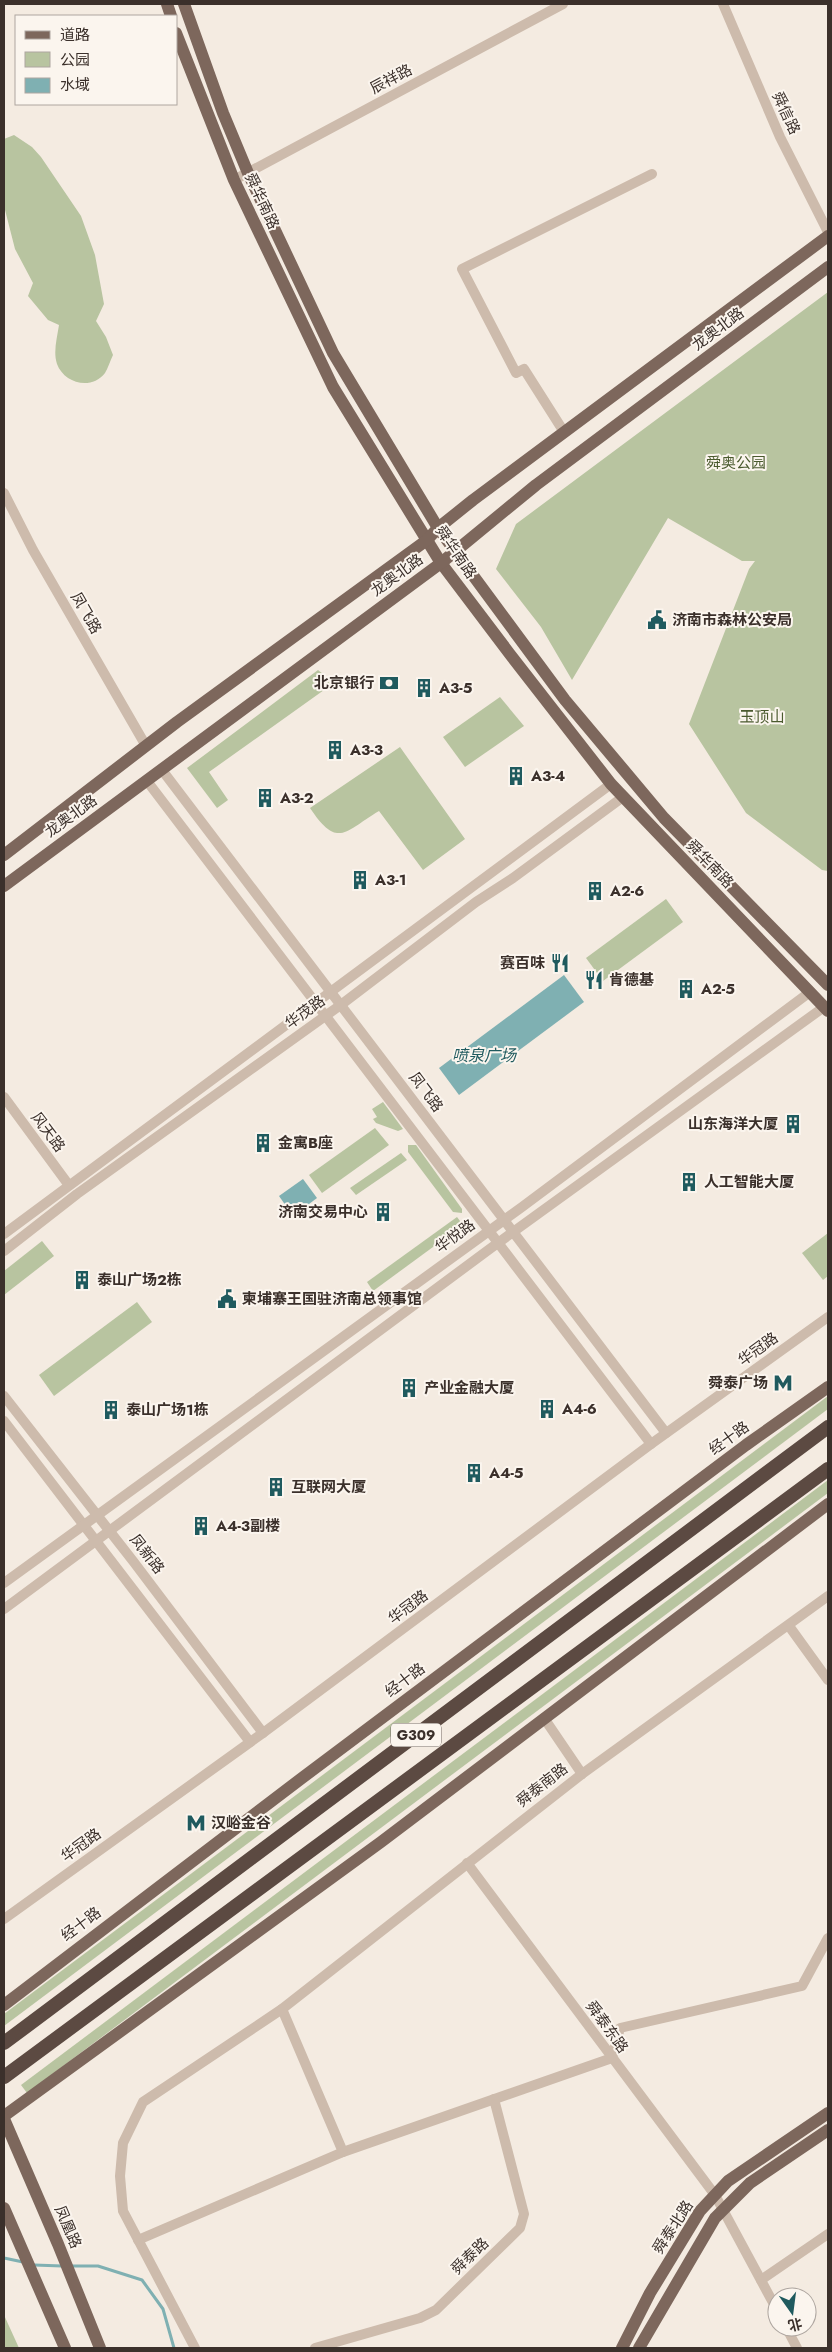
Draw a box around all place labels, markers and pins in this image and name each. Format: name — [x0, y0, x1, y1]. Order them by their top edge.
public building icon: 济南市森林公安局 — [646, 609, 668, 631]
place label: 济南市森林公安局 — [672, 609, 792, 631]
place label: 北京银行 — [314, 672, 374, 694]
bank icon: 北京银行 — [378, 672, 400, 694]
building icon: A3-5 — [413, 677, 435, 699]
place label: A3-5 — [438, 677, 473, 699]
building icon: A3-3 — [324, 739, 346, 761]
place label: A3-3 — [349, 739, 383, 761]
building icon: A3-4 — [505, 765, 527, 787]
place label: A3-4 — [530, 765, 565, 787]
building icon: A3-2 — [254, 787, 276, 809]
place label: A3-2 — [279, 787, 314, 809]
building icon: A3-1 — [349, 869, 371, 891]
place label: A3-1 — [374, 869, 406, 891]
building icon: A2-6 — [584, 880, 606, 902]
place label: A2-6 — [609, 880, 644, 902]
place label: 赛百味 — [500, 952, 545, 974]
restaurant icon: 赛百味 — [549, 952, 571, 974]
restaurant icon: 肯德基 — [583, 969, 605, 991]
place label: 肯德基 — [609, 969, 654, 991]
building icon: A2-5 — [675, 978, 697, 1000]
place label: A2-5 — [700, 978, 735, 1000]
place label: 山东海洋大厦 — [688, 1113, 778, 1135]
building icon: 山东海洋大厦 — [782, 1113, 804, 1135]
building icon: 金寓B座 — [252, 1132, 274, 1154]
place label: 金寓B座 — [278, 1132, 333, 1154]
building icon: 人工智能大厦 — [678, 1171, 700, 1193]
place label: 人工智能大厦 — [704, 1171, 794, 1193]
place label: 济南交易中心 — [278, 1201, 368, 1223]
building icon: 济南交易中心 — [372, 1201, 394, 1223]
building icon: 泰山广场2栋 — [71, 1269, 93, 1291]
place label: 泰山广场2栋 — [97, 1269, 182, 1291]
public building icon: 柬埔寨王国驻济南总领事馆 — [216, 1288, 238, 1310]
place label: 柬埔寨王国驻济南总领事馆 — [242, 1288, 422, 1310]
place label: 舜泰广场 — [708, 1372, 768, 1394]
metro station icon: 舜泰广场 — [772, 1372, 794, 1394]
building icon: 产业金融大厦 — [398, 1377, 420, 1399]
place label: 产业金融大厦 — [424, 1377, 514, 1399]
building icon: A4-6 — [536, 1398, 558, 1420]
place label: A4-6 — [561, 1398, 597, 1420]
building icon: 泰山广场1栋 — [100, 1399, 122, 1421]
place label: 泰山广场1栋 — [126, 1399, 209, 1421]
building icon: A4-5 — [463, 1462, 485, 1484]
place label: A4-5 — [488, 1462, 524, 1484]
building icon: 互联网大厦 — [265, 1476, 287, 1498]
place label: 互联网大厦 — [291, 1476, 366, 1498]
building icon: A4-3副楼 — [190, 1515, 212, 1537]
place label: A4-3副楼 — [215, 1515, 280, 1537]
metro station icon: 汉峪金谷 — [185, 1812, 207, 1834]
place label: 汉峪金谷 — [211, 1812, 271, 1834]

